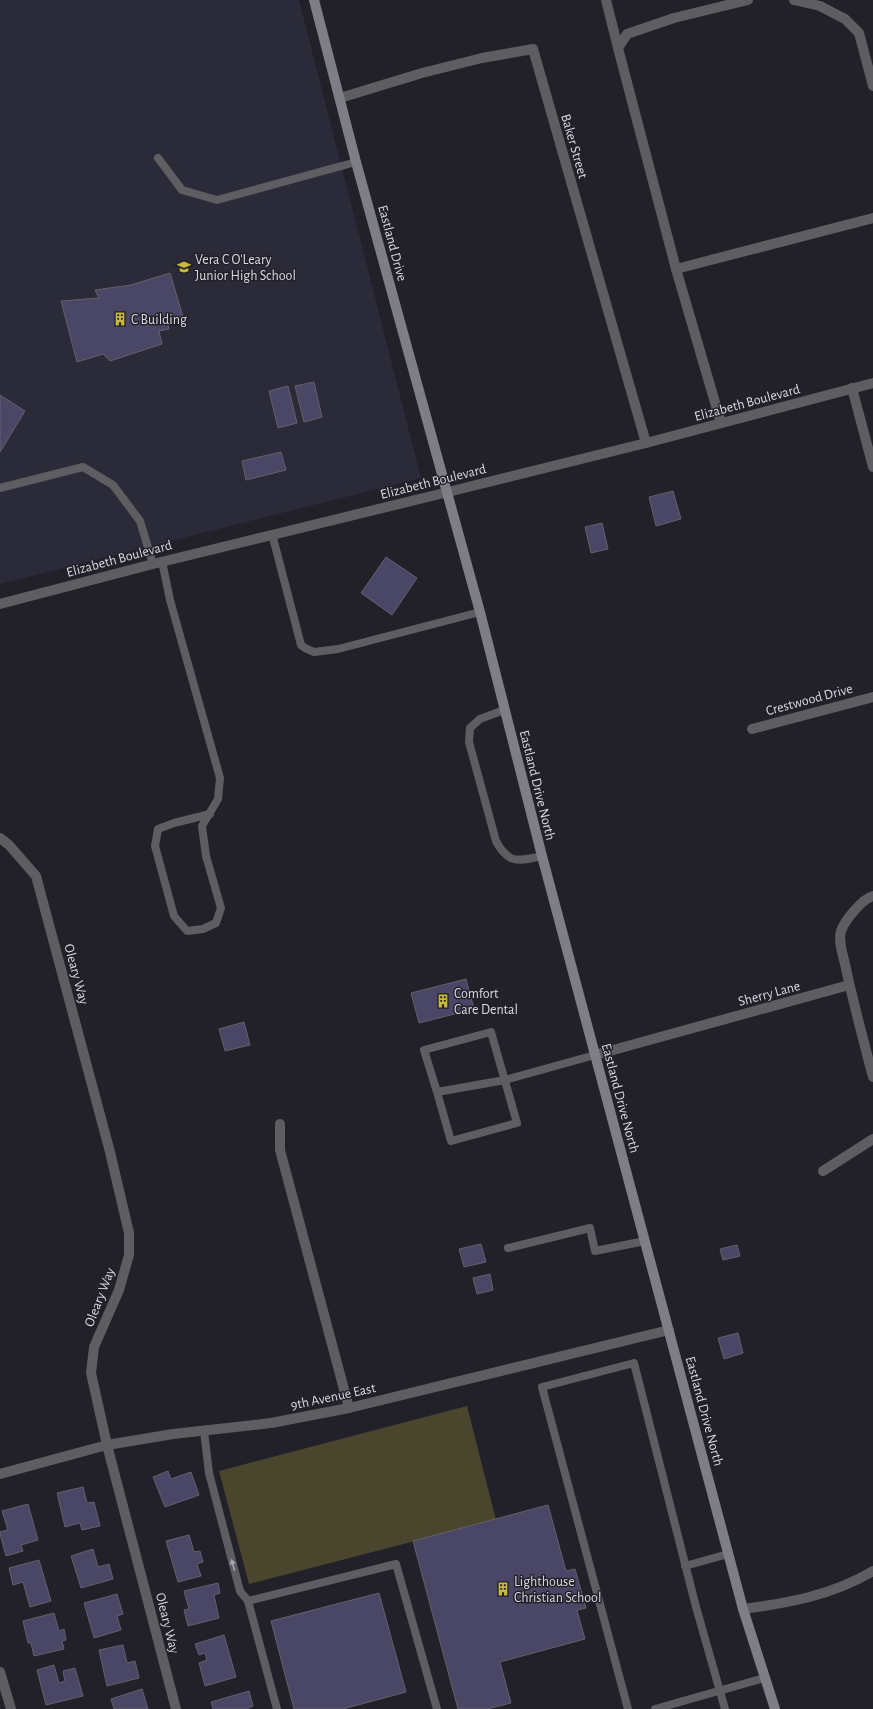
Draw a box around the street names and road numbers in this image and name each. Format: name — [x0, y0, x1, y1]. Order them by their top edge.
street label: Baker Street — [558, 112, 590, 181]
street label: Eastland Drive — [375, 204, 409, 283]
street label: Elizabeth Boulevard — [693, 382, 802, 424]
street label: Elizabeth Boulevard — [379, 462, 488, 502]
street label: Elizabeth Boulevard — [65, 538, 174, 580]
street label: Crestwood Drive — [764, 682, 854, 718]
street label: Eastland Drive North — [517, 729, 557, 842]
street label: Oleary Way — [61, 942, 91, 1006]
street label: Sherry Lane — [737, 979, 802, 1009]
street label: Eastland Drive North — [599, 1042, 641, 1155]
street label: Oleary Way — [82, 1266, 118, 1329]
street label: Eastland Drive North — [683, 1355, 725, 1468]
street label: 9th Avenue East — [290, 1381, 377, 1413]
street label: Oleary Way — [153, 1591, 181, 1655]

